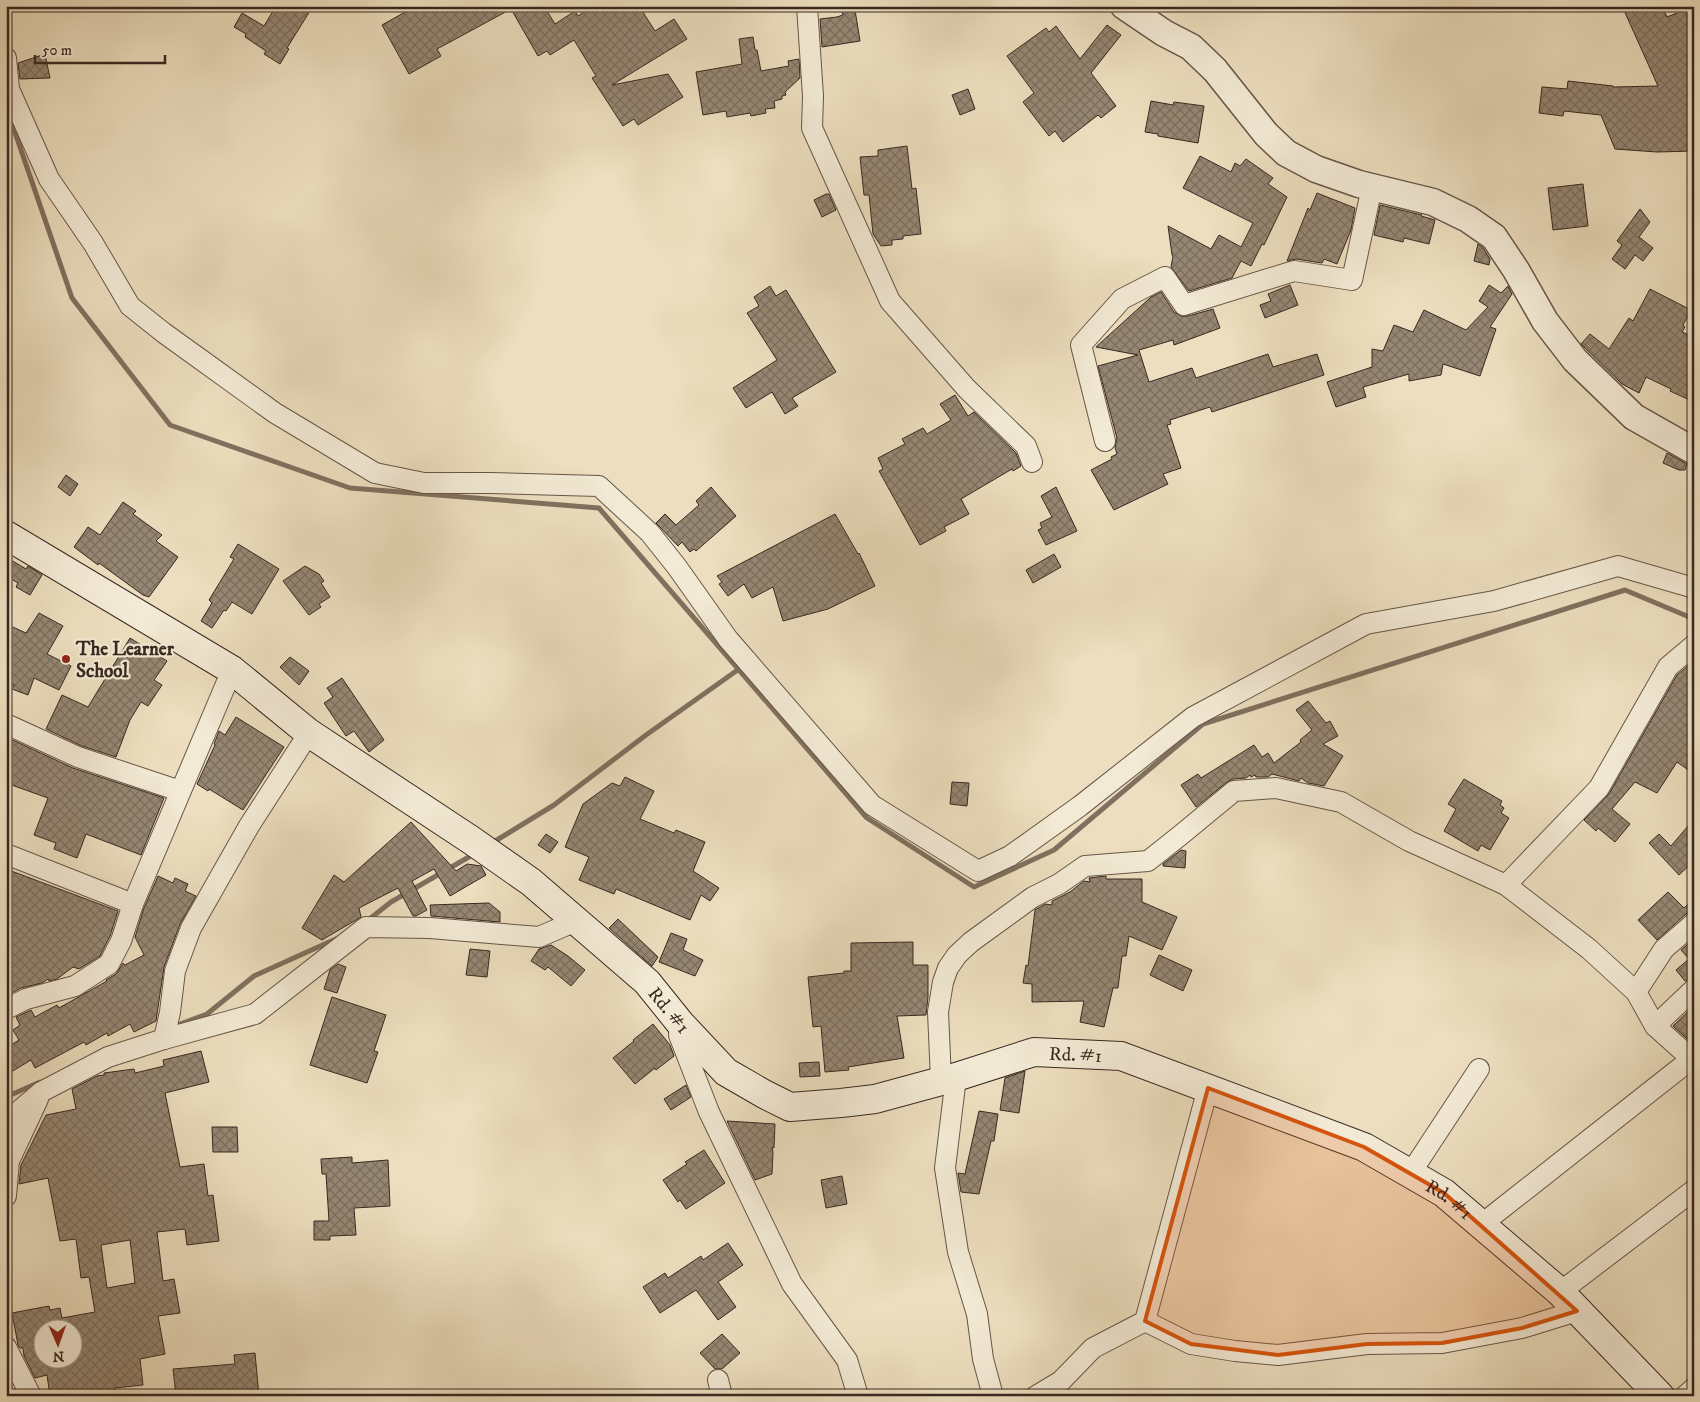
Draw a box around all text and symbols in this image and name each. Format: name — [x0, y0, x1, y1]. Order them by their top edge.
scale bar — [35, 32, 165, 64]
text: 50 m — [42, 41, 72, 60]
place label: The Learner School — [75, 638, 175, 683]
marker: The Learner School — [60, 653, 72, 665]
street label: Rd. #1 — [643, 983, 694, 1039]
street label: Rd. #1 — [1048, 1043, 1103, 1068]
street label: Rd. #1 — [1421, 1175, 1477, 1225]
north arrow — [32, 1320, 82, 1370]
text: N — [52, 1347, 64, 1365]

